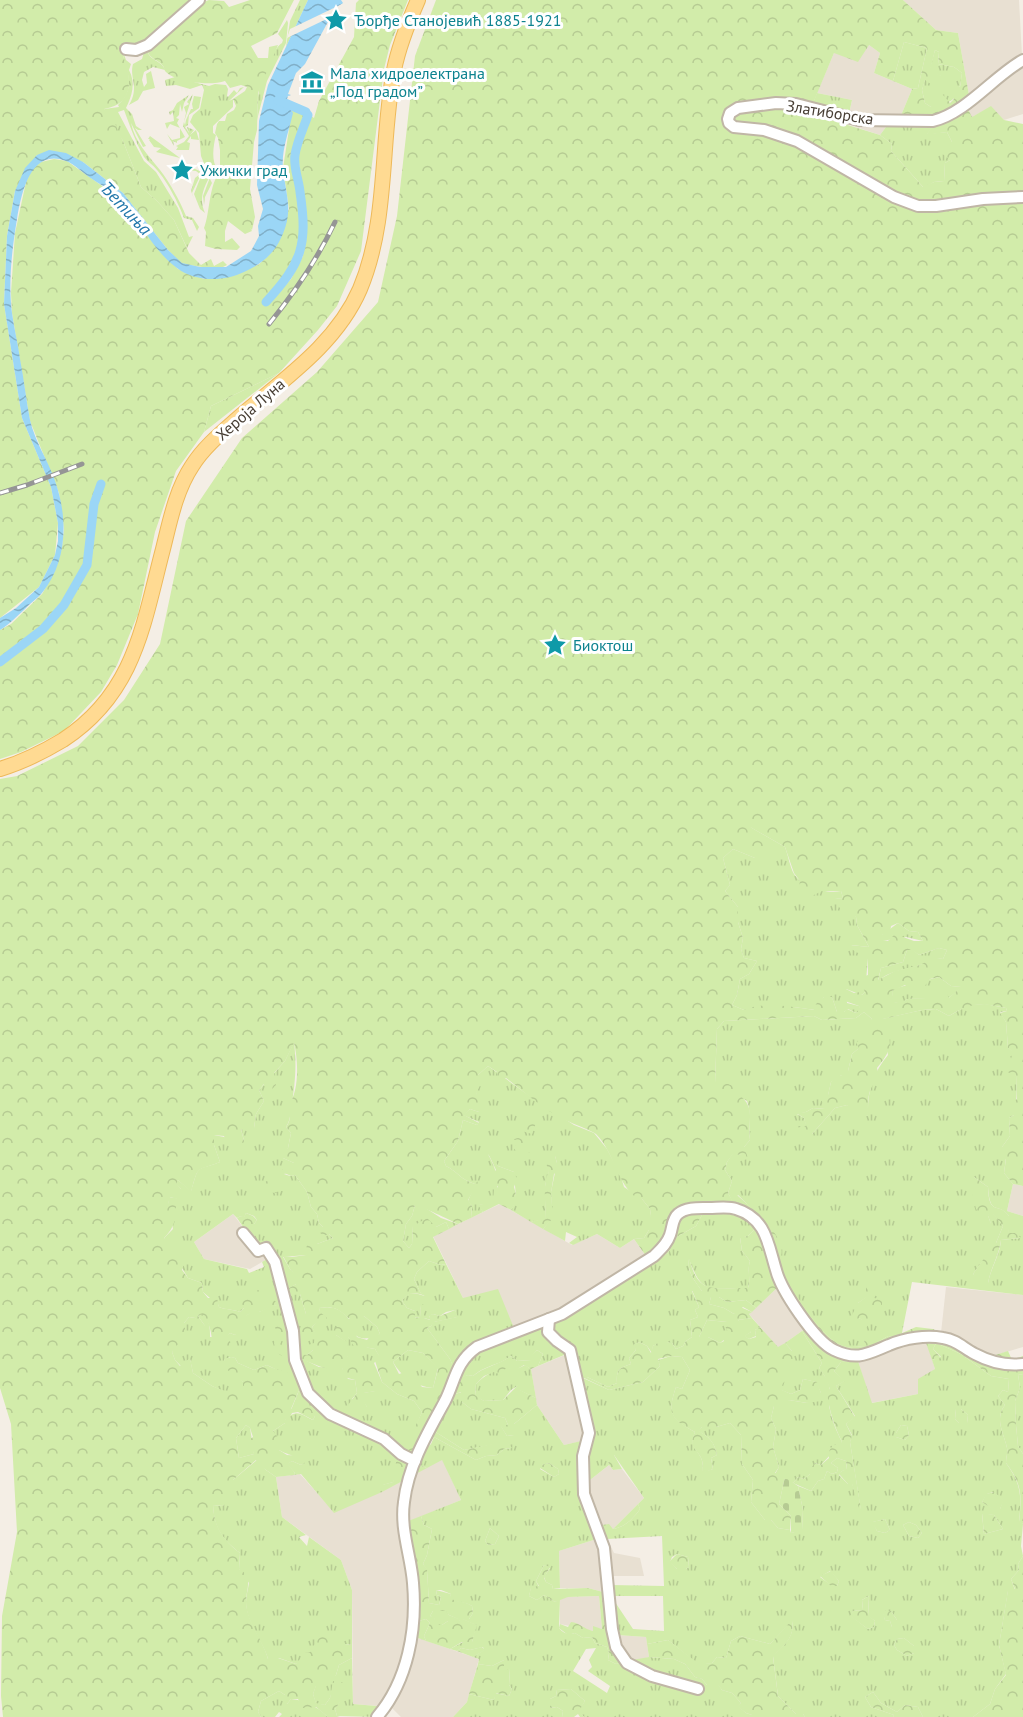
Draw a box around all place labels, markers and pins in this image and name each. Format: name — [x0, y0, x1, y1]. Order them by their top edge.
place icon: Ђорђе Станојевић 1885-1921 — [323, 7, 349, 33]
place label: Ђорђе Станојевић 1885-1921 — [354, 10, 561, 30]
place label: Мала хидроелектрана „Под градом” — [330, 63, 485, 101]
museum icon: Мала хидроелектрана „Под градом” — [299, 69, 325, 95]
place icon: Ужички град — [169, 157, 195, 183]
place label: Ужички град — [200, 160, 288, 180]
place icon: Биоктош — [542, 632, 568, 658]
place label: Биоктош — [573, 635, 633, 655]

